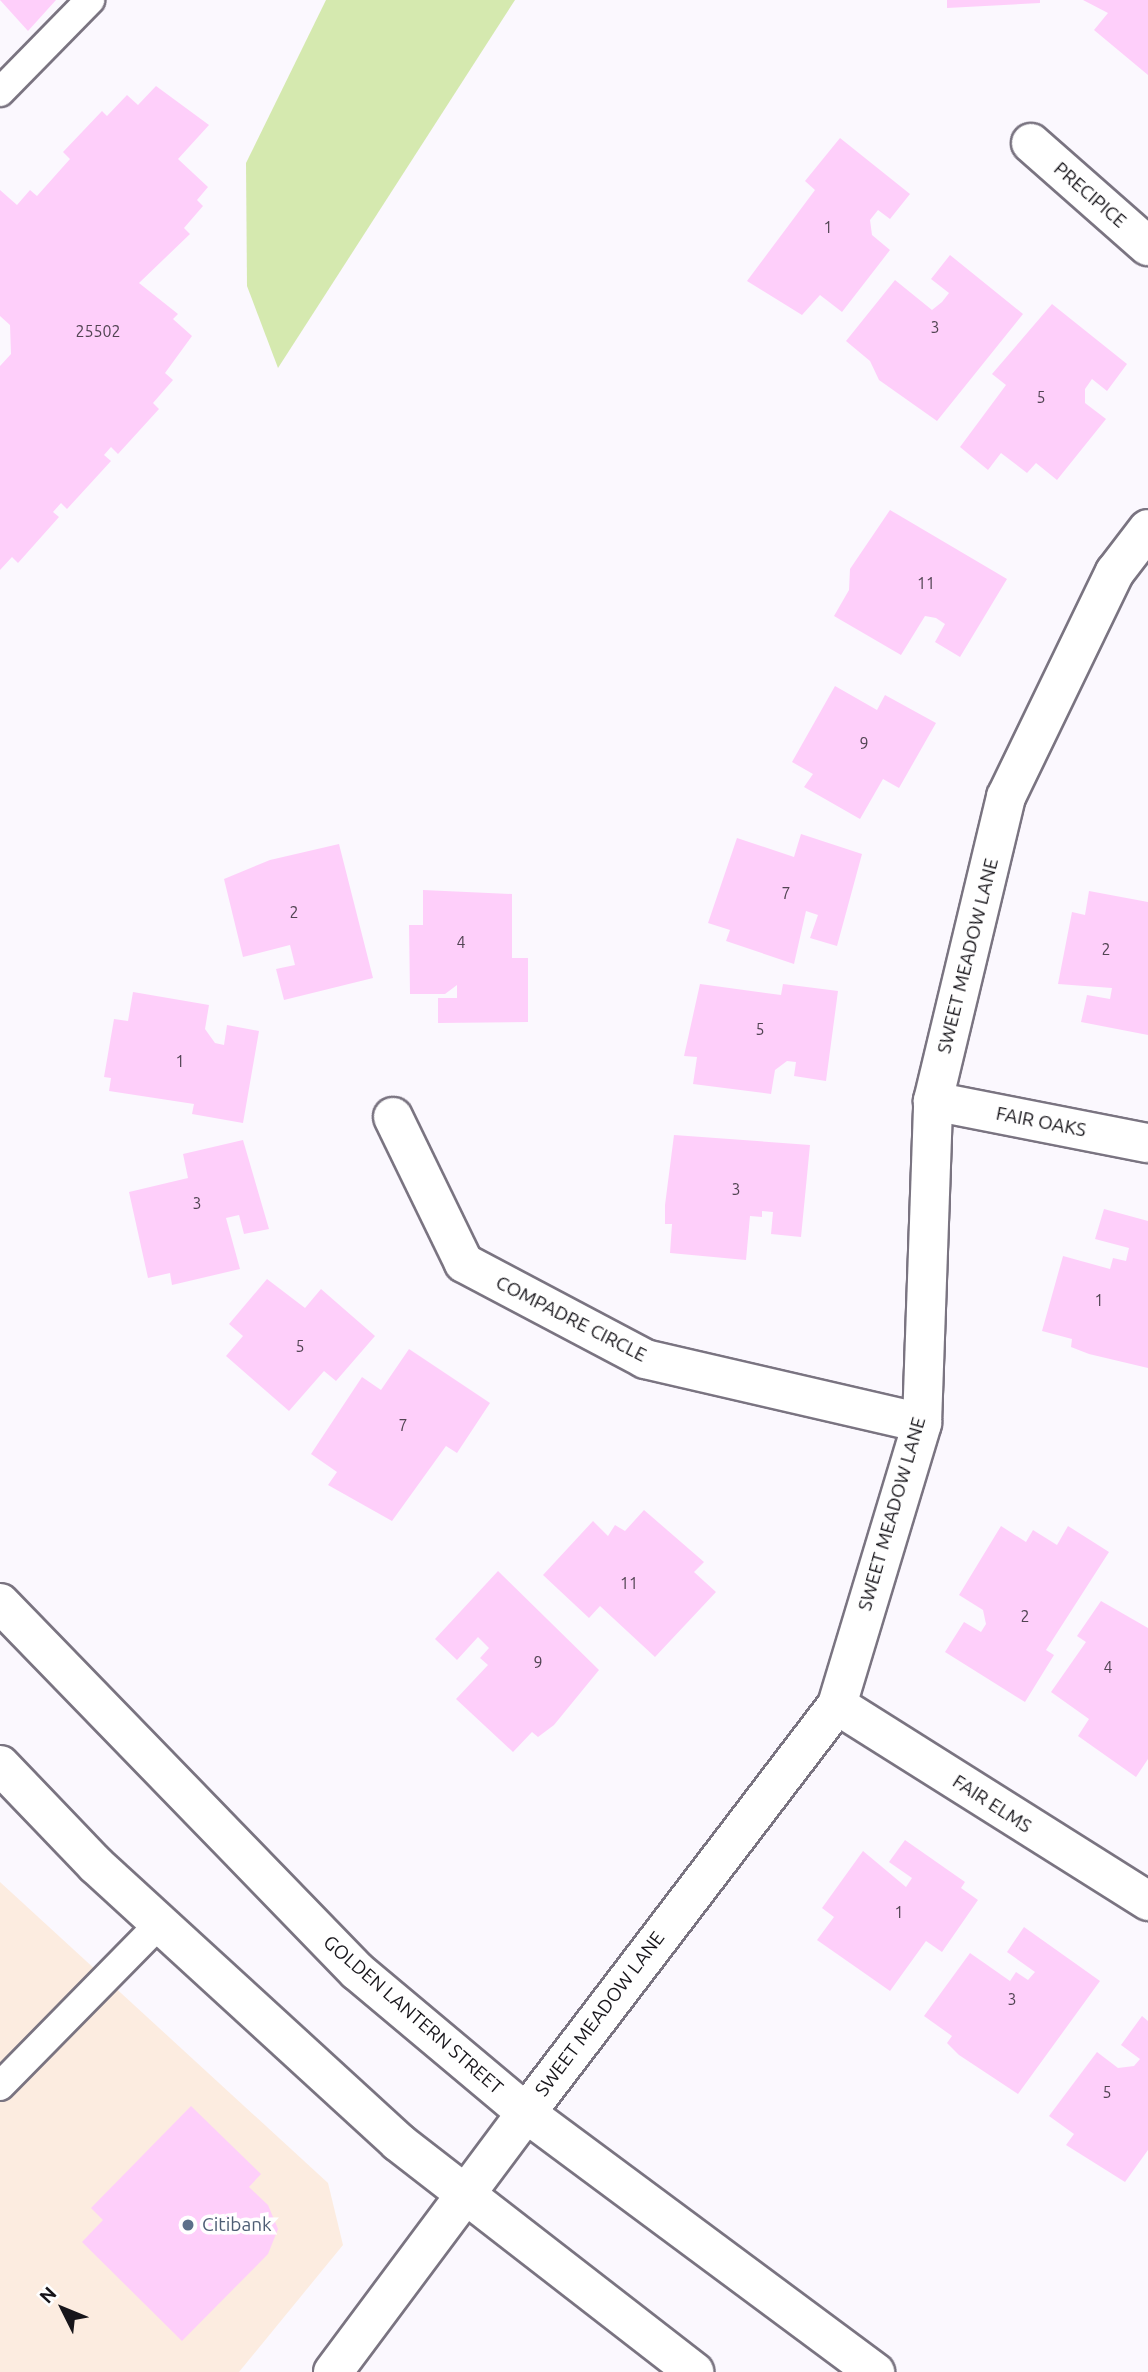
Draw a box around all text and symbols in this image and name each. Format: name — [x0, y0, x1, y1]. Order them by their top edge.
street label: PRECIPICE — [1049, 157, 1131, 233]
house number: 1 — [823, 217, 833, 237]
house number: 3 — [930, 317, 940, 337]
house number: 25502 — [75, 321, 121, 341]
house number: 5 — [1036, 387, 1046, 407]
house number: 11 — [917, 573, 935, 593]
house number: 9 — [859, 733, 869, 753]
street label: SWEET MEADOW LANE — [933, 856, 1003, 1056]
house number: 7 — [781, 883, 791, 903]
house number: 2 — [289, 902, 299, 922]
house number: 4 — [456, 932, 466, 952]
house number: 2 — [1101, 939, 1111, 959]
house number: 5 — [755, 1019, 765, 1039]
house number: 1 — [175, 1051, 185, 1071]
street label: FAIR OAKS — [994, 1102, 1088, 1142]
house number: 3 — [731, 1179, 741, 1199]
house number: 3 — [192, 1193, 202, 1213]
street label: COMPADRE CIRCLE — [492, 1271, 650, 1367]
house number: 1 — [1094, 1290, 1104, 1310]
house number: 5 — [295, 1336, 305, 1356]
house number: 7 — [398, 1415, 408, 1435]
street label: SWEET MEADOW LANE — [853, 1415, 931, 1613]
house number: 11 — [620, 1573, 638, 1593]
house number: 2 — [1020, 1606, 1030, 1626]
house number: 9 — [533, 1652, 543, 1672]
house number: 4 — [1103, 1657, 1113, 1677]
street label: FAIR ELMS — [948, 1770, 1036, 1838]
house number: 1 — [894, 1902, 904, 1922]
street label: SWEET MEADOW LANE — [531, 1927, 669, 2101]
street label: GOLDEN LANTERN STREET — [319, 1931, 507, 2099]
house number: 3 — [1007, 1989, 1017, 2009]
house number: 5 — [1102, 2082, 1112, 2102]
place label: Citibank — [202, 2214, 272, 2236]
marker: Citibank — [180, 2217, 196, 2233]
north arrow — [28, 2274, 98, 2344]
text: N — [35, 2282, 61, 2307]

